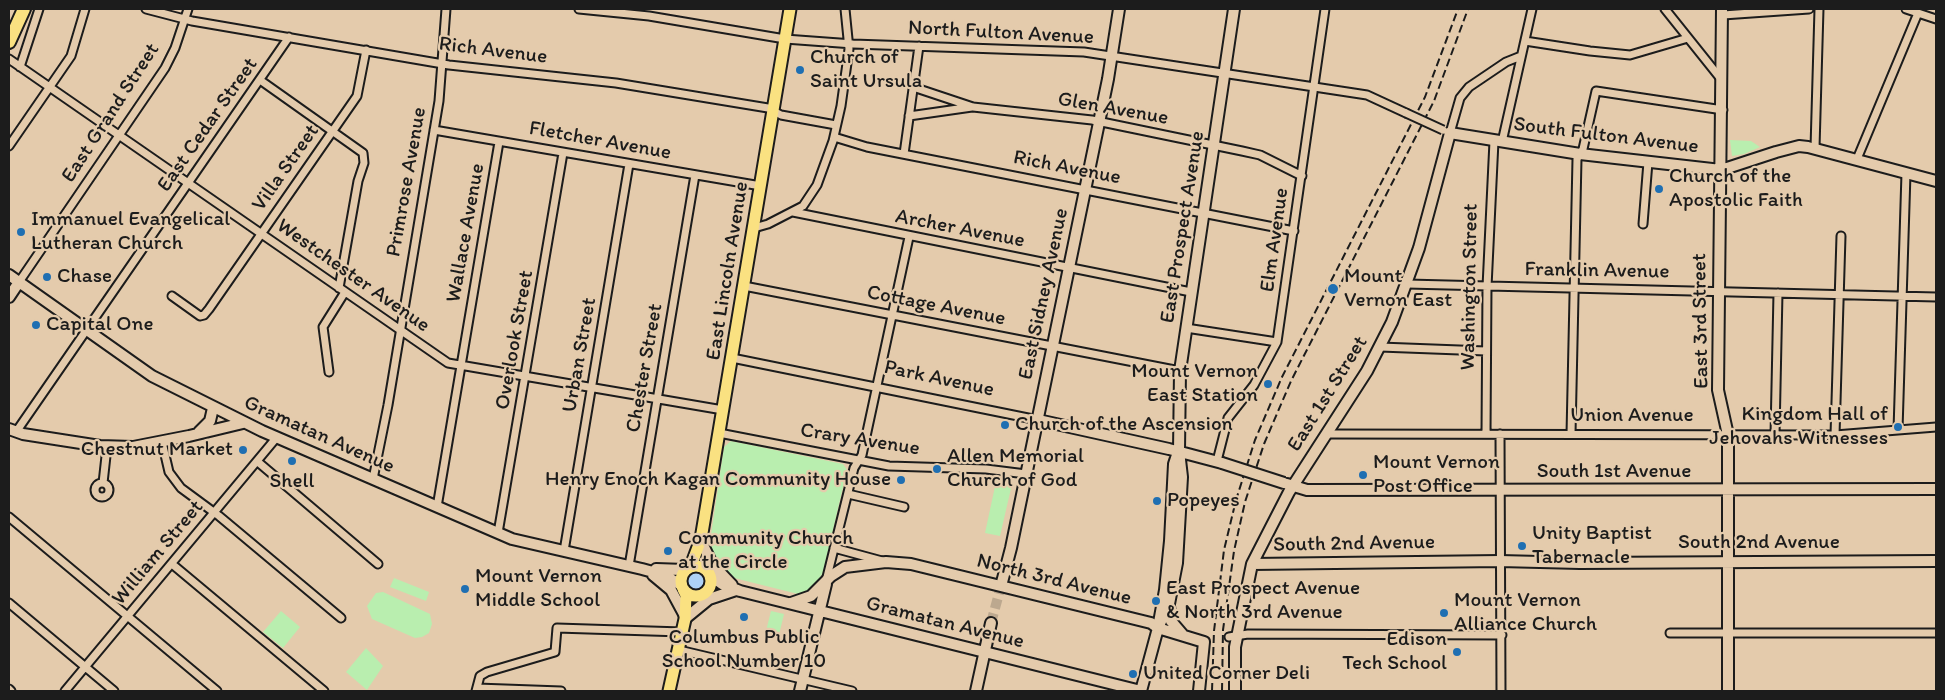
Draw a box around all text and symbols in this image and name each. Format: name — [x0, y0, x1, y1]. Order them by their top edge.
street label: North Fulton Avenue — [907, 16, 1095, 50]
street label: Rich Avenue — [437, 32, 549, 70]
street label: East Grand Street — [57, 39, 165, 187]
place label: Church of Saint Ursula — [810, 45, 922, 95]
street label: East Cedar Street — [152, 53, 264, 197]
marker: Church of Saint Ursula — [794, 64, 806, 76]
street label: Glen Avenue — [1056, 87, 1170, 131]
street label: Primrose Avenue — [381, 105, 433, 259]
street label: South Fulton Avenue — [1512, 112, 1700, 160]
street label: Fletcher Avenue — [527, 116, 673, 166]
street label: Villa Street — [247, 120, 325, 216]
street label: East Prospect Avenue — [1155, 129, 1211, 325]
street label: Rich Avenue — [1011, 145, 1123, 191]
street label: Wallace Avenue — [441, 162, 491, 304]
place label: Church of the Apostolic Faith — [1669, 164, 1803, 214]
street label: East Lincoln Avenue — [701, 180, 755, 362]
marker: Church of the Apostolic Faith — [1653, 183, 1665, 195]
street label: Elm Avenue — [1255, 186, 1295, 294]
street label: Washington Street — [1456, 203, 1484, 371]
street label: Archer Avenue — [893, 204, 1027, 254]
street label: East Sidney Avenue — [1014, 206, 1074, 382]
place label: Immanuel Evangelical Lutheran Church — [31, 207, 230, 257]
street label: Westchester Avenue — [271, 214, 435, 338]
marker: Immanuel Evangelical Lutheran Church — [15, 226, 27, 238]
street label: East 3rd Street — [1687, 253, 1715, 389]
street label: Franklin Avenue — [1524, 257, 1670, 285]
place label: Chase — [57, 264, 112, 290]
place label: Mount Vernon East — [1344, 264, 1452, 314]
street label: Overlook Street — [490, 268, 540, 412]
marker: Chase — [41, 271, 53, 283]
street label: Cottage Avenue — [864, 280, 1008, 332]
marker: Mount Vernon East — [1326, 282, 1340, 296]
street label: Urban Street — [557, 296, 603, 414]
street label: Chester Street — [621, 302, 669, 434]
place label: Capital One — [46, 312, 153, 338]
marker: Capital One — [30, 319, 42, 331]
street label: East 1st Street — [1282, 332, 1374, 456]
street label: Park Avenue — [882, 355, 996, 403]
place label: Mount Vernon East Station — [1131, 359, 1258, 409]
marker: Mount Vernon East Station — [1262, 378, 1274, 390]
street label: Gramatan Avenue — [240, 391, 398, 479]
place label: Kingdom Hall of Jehovahs Witnesses — [1709, 402, 1888, 452]
street label: Union Avenue — [1570, 403, 1694, 429]
place label: Church of the Ascension — [1015, 412, 1233, 438]
street label: Crary Avenue — [798, 418, 922, 462]
marker: Church of the Ascension — [999, 419, 1011, 431]
marker: Kingdom Hall of Jehovahs Witnesses — [1892, 421, 1904, 433]
place label: Chestnut Market — [81, 437, 233, 463]
marker: Chestnut Market — [237, 444, 249, 456]
place label: Allen Memorial Church of God — [947, 444, 1084, 494]
place label: Mount Vernon Post Office — [1373, 450, 1500, 500]
marker: Shell — [286, 455, 298, 467]
street label: South 1st Avenue — [1537, 459, 1691, 485]
marker: Allen Memorial Church of God — [931, 463, 943, 475]
place label: Henry Enoch Kagan Community House — [545, 467, 891, 493]
place label: Shell — [269, 469, 315, 495]
marker: Mount Vernon Post Office — [1357, 469, 1369, 481]
marker: Henry Enoch Kagan Community House — [895, 474, 907, 486]
place label: Popeyes — [1167, 488, 1240, 514]
street label: William Street — [107, 495, 209, 611]
marker: Popeyes — [1151, 495, 1163, 507]
place label: Unity Baptist Tabernacle — [1532, 521, 1652, 571]
place label: Community Church at the Circle — [678, 526, 853, 576]
street label: South 2nd Avenue — [1273, 530, 1435, 558]
street label: South 2nd Avenue — [1678, 530, 1840, 556]
marker: Unity Baptist Tabernacle — [1516, 540, 1528, 552]
marker: Community Church at the Circle — [662, 545, 674, 557]
street label: North 3rd Avenue — [974, 549, 1134, 611]
place label: Mount Vernon Middle School — [475, 564, 602, 614]
place label: East Prospect Avenue & North 3rd Avenue — [1166, 576, 1360, 626]
marker: Mount Vernon Middle School — [459, 583, 471, 595]
place label: Mount Vernon Alliance Church — [1454, 588, 1597, 638]
street label: Gramatan Avenue — [863, 591, 1027, 655]
marker: East Prospect Avenue & North 3rd Avenue — [1150, 595, 1162, 607]
marker: Mount Vernon Alliance Church — [1438, 607, 1450, 619]
marker: Columbus Public School Number 10 — [738, 611, 750, 623]
place label: Columbus Public School Number 10 — [662, 625, 826, 675]
place label: Edison Tech School — [1342, 627, 1447, 677]
marker: Edison Tech School — [1451, 646, 1463, 658]
place label: United Corner Deli — [1143, 661, 1310, 687]
marker: United Corner Deli — [1127, 668, 1139, 680]

